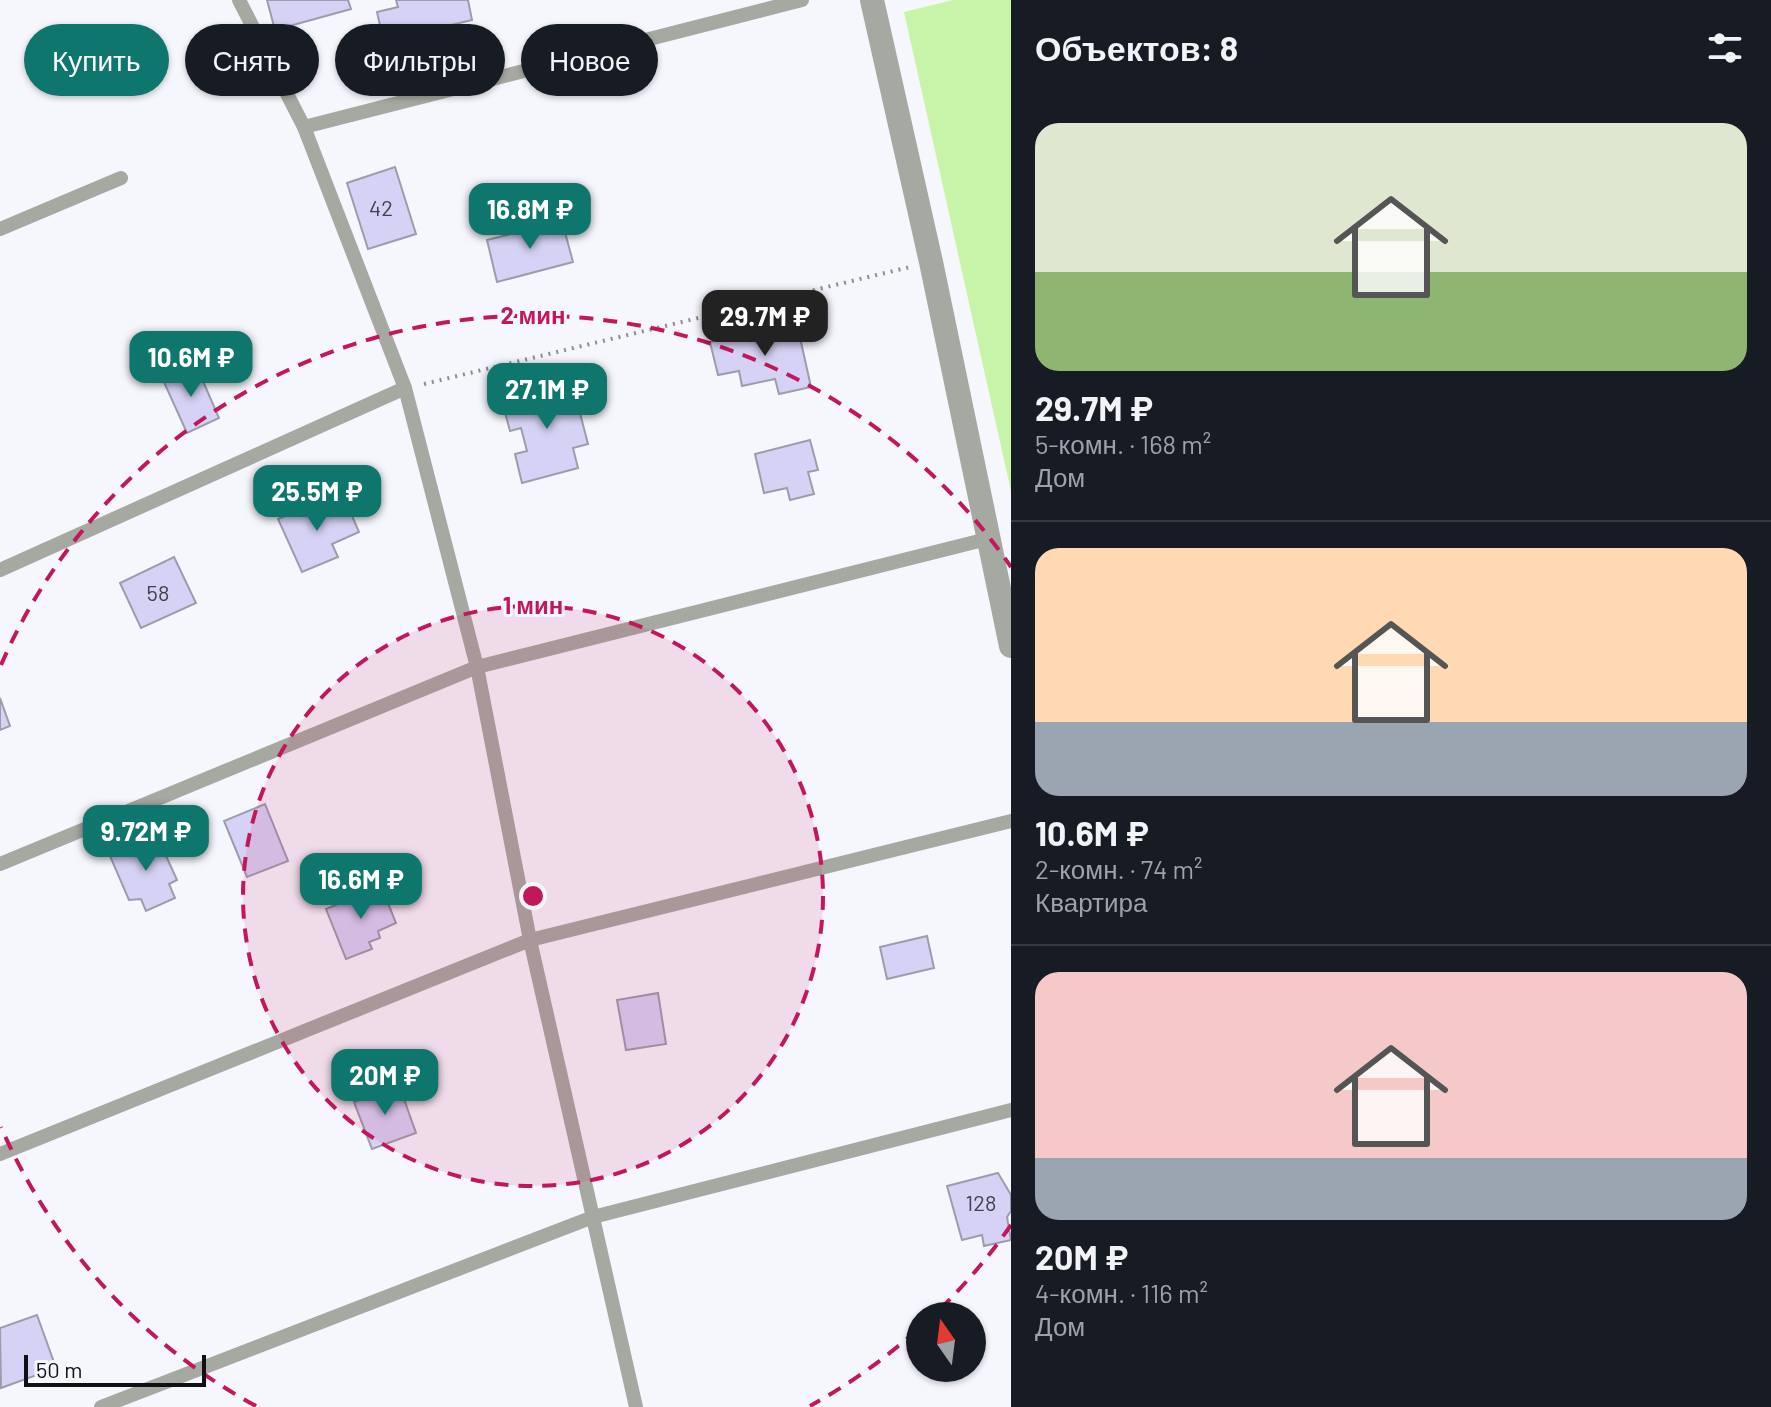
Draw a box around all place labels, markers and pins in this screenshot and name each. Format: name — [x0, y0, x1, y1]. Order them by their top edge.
pin: 16.8M ₽ — [456, 183, 604, 251]
pin: 29.7M ₽ — [691, 290, 839, 358]
pin: 10.6M ₽ — [117, 331, 265, 399]
pin: 27.1M ₽ — [473, 363, 621, 431]
pin: 25.5M ₽ — [243, 465, 391, 533]
pin: 9.72M ₽ — [72, 805, 220, 873]
pin: 16.6M ₽ — [287, 853, 435, 921]
centre of rings — [519, 882, 547, 910]
pin: 20M ₽ — [329, 1049, 441, 1117]

